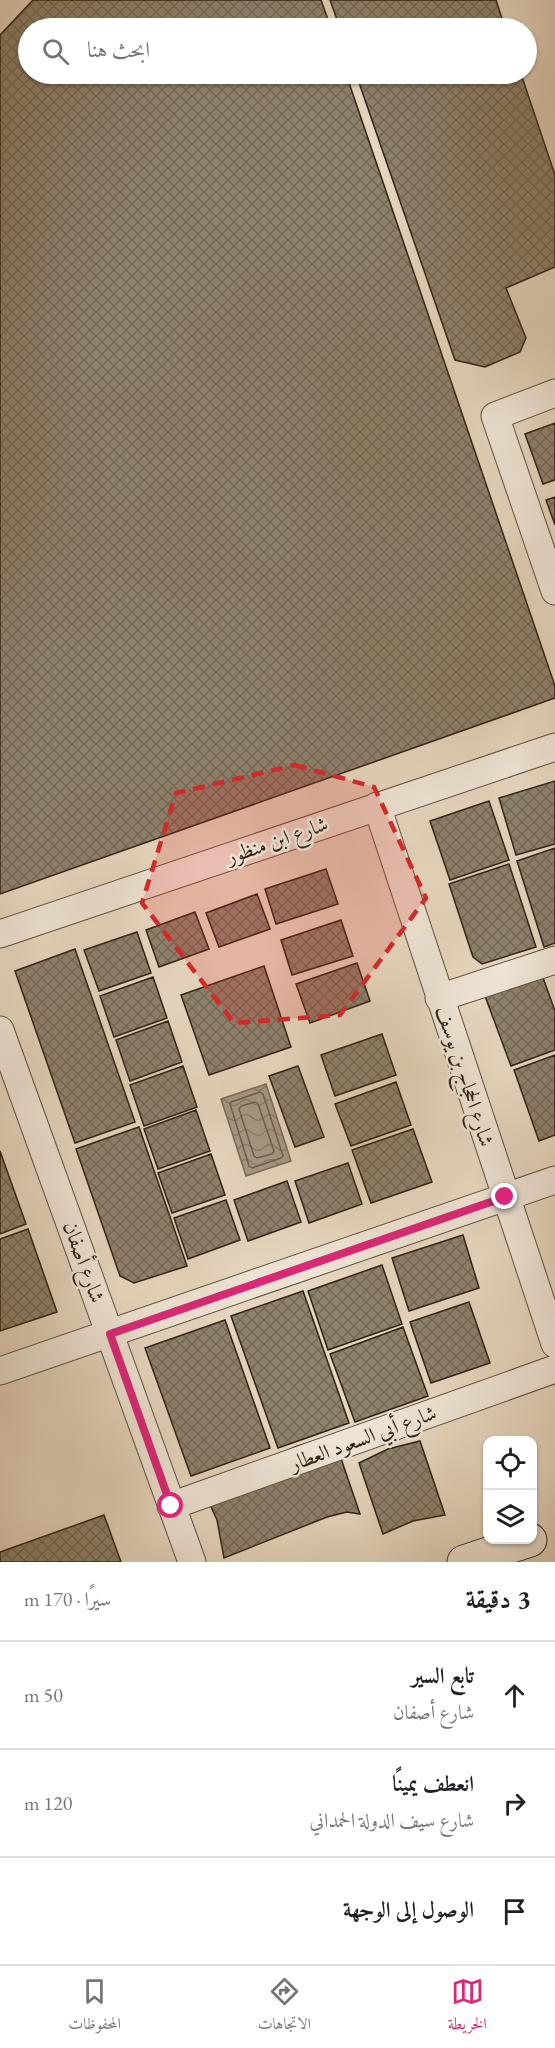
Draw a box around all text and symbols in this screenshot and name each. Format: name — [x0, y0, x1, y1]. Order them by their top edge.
search box — [18, 18, 537, 84]
icon: search — [39, 35, 72, 68]
text: ابحث هنا — [87, 35, 150, 64]
street label: شارع ابن منظور — [221, 810, 333, 875]
street label: شارع الحجاج بن يوسف — [424, 1002, 501, 1151]
route end — [491, 1183, 517, 1209]
street label: شارع أصفان — [53, 1217, 113, 1308]
street label: شارع أبي السعود العطار — [283, 1397, 442, 1482]
map controls — [483, 1436, 537, 1544]
button: locate — [483, 1436, 537, 1490]
button: layers — [483, 1490, 537, 1544]
route start — [157, 1492, 183, 1518]
text: 3 دقيقة — [466, 1582, 531, 1616]
text: سيرًا · 170 m — [24, 1586, 111, 1612]
text: تابع السير — [411, 1661, 474, 1690]
icon: ahead — [498, 1679, 531, 1712]
text: 50 m — [24, 1682, 63, 1708]
text: شارع أصفان — [393, 1699, 474, 1725]
text: انعطف يمينًا — [392, 1769, 474, 1798]
icon: right — [498, 1787, 531, 1820]
text: 120 m — [24, 1790, 72, 1816]
text: شارع سيف الدولة الحمداني — [309, 1807, 474, 1833]
text: الوصول إلى الوجهة — [343, 1895, 474, 1924]
icon: arrive — [498, 1895, 531, 1928]
tab: المحفوظات — [68, 1975, 121, 2039]
tab: الاتجاهات — [258, 1975, 311, 2039]
tab: الخريطة — [448, 1975, 487, 2039]

